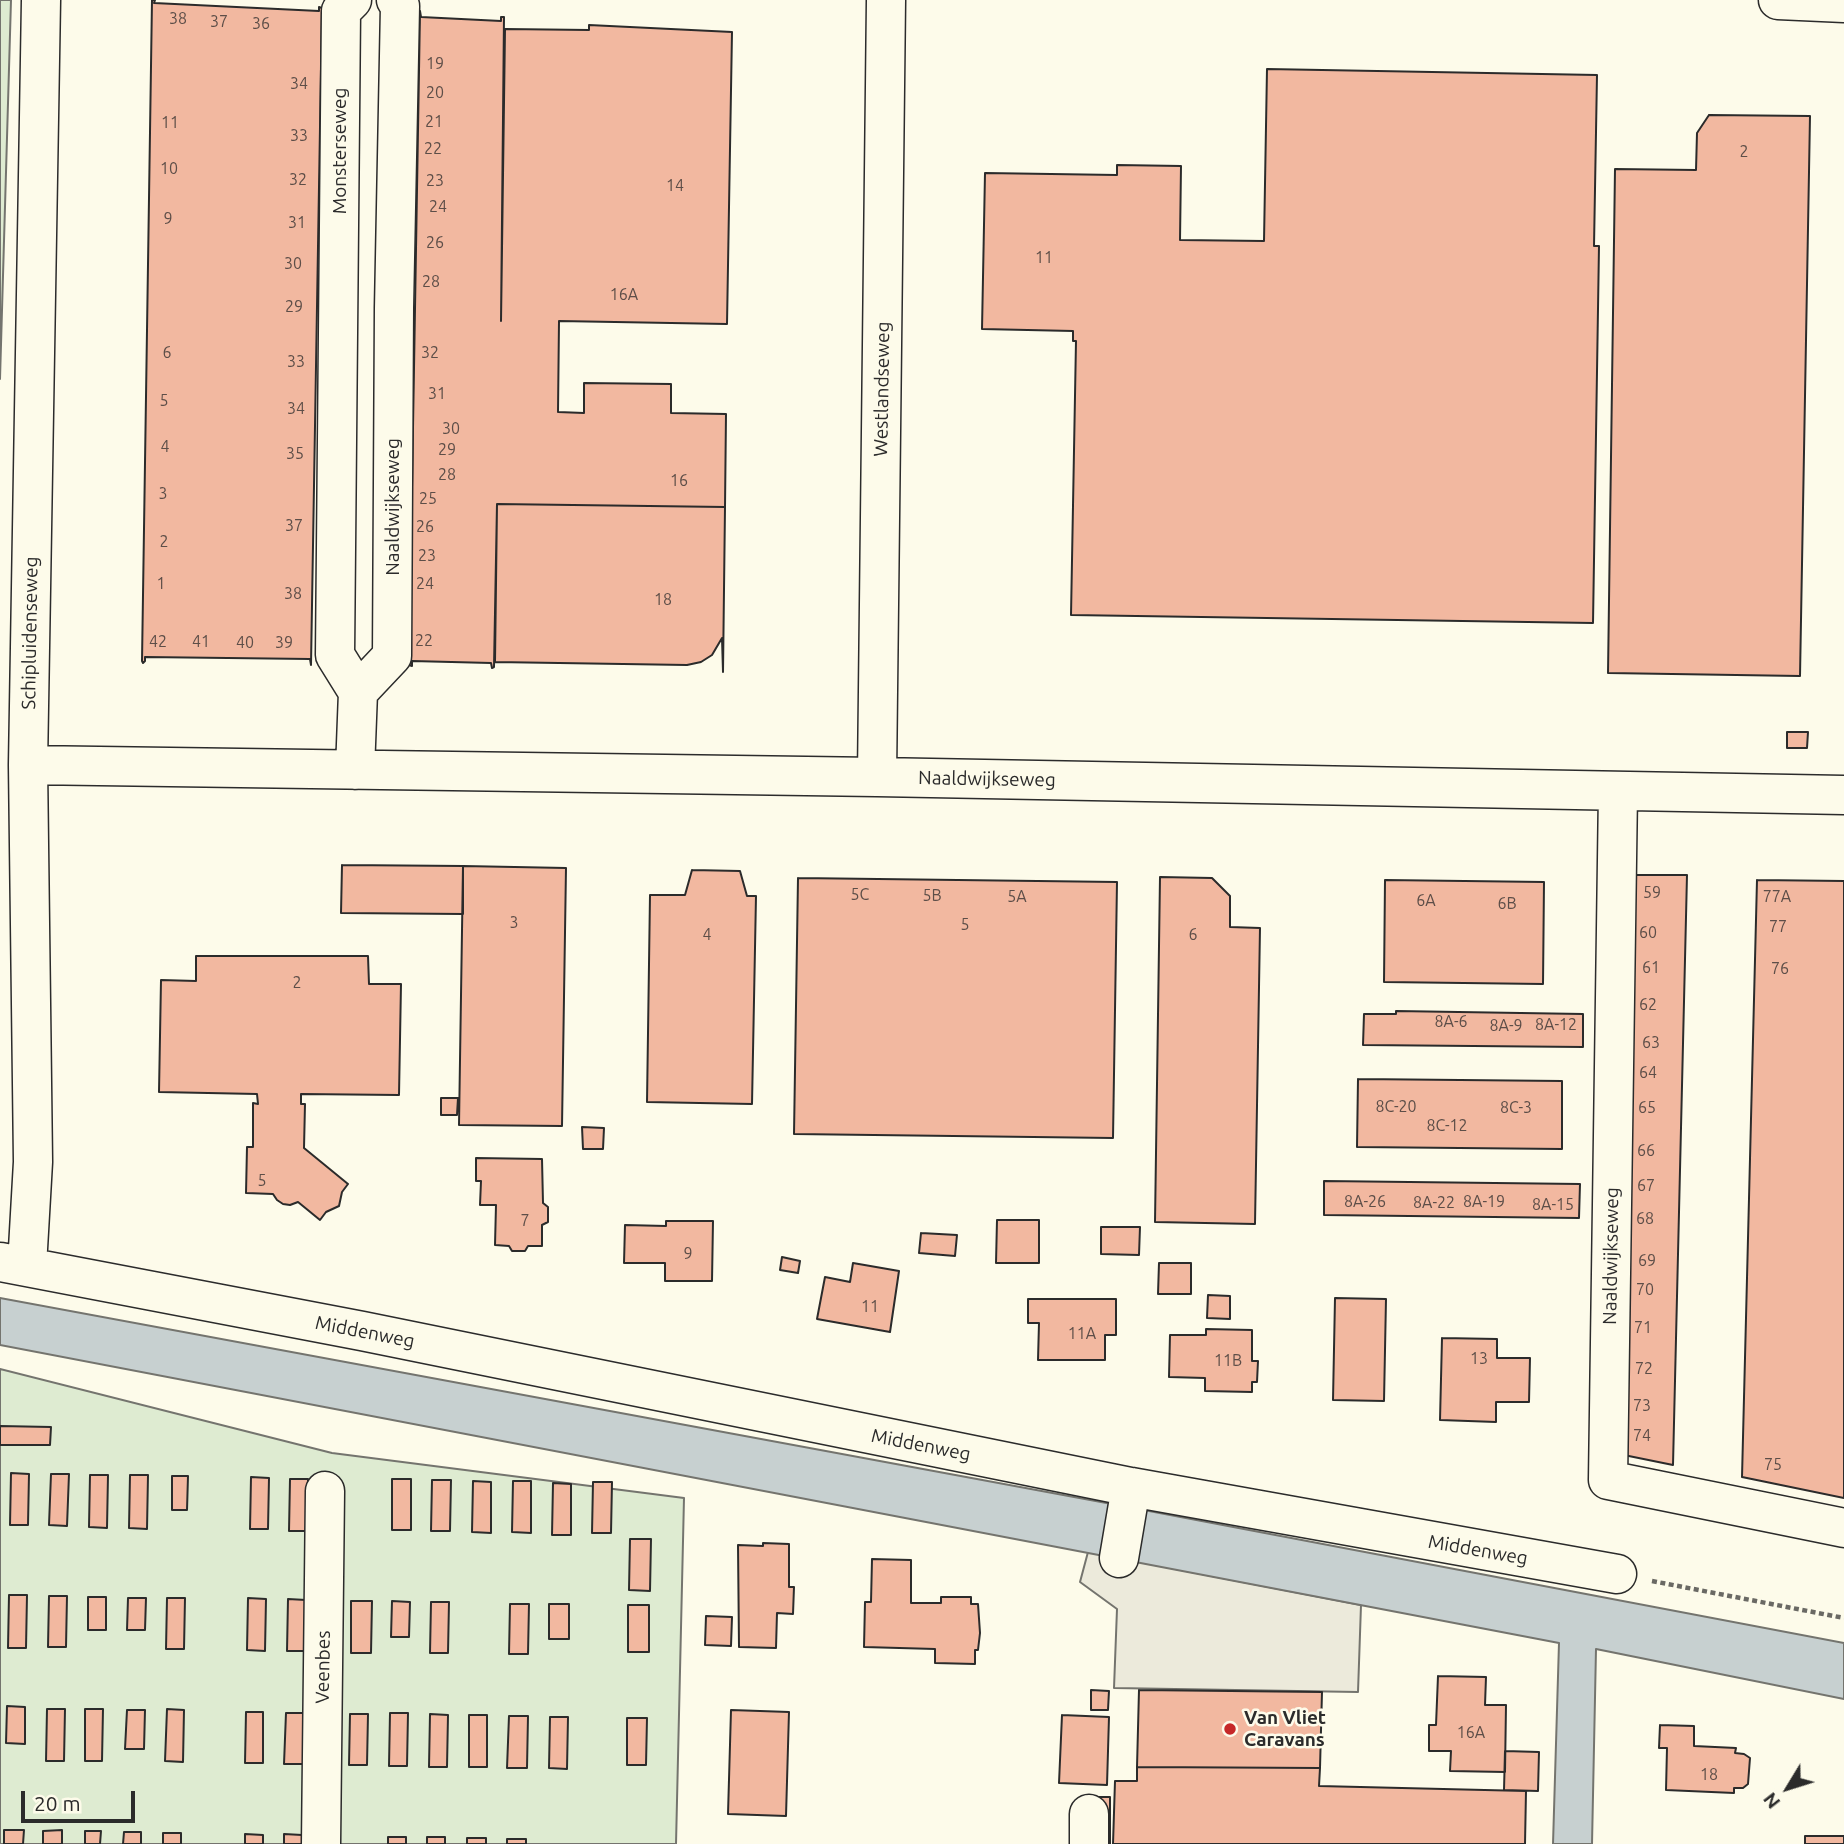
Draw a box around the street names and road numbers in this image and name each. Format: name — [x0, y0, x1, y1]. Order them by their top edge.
street label: Monsterseweg — [329, 88, 351, 214]
street label: Westlandseweg — [869, 321, 895, 457]
street label: Naaldwijkseweg — [382, 438, 404, 576]
street label: Schipluidenseweg — [17, 556, 43, 710]
street label: Naaldwijkseweg — [918, 766, 1056, 792]
street label: Naaldwijkseweg — [1598, 1187, 1624, 1325]
street label: Middenweg — [313, 1311, 417, 1353]
street label: Middenweg — [869, 1424, 973, 1466]
street label: Middenweg — [1426, 1530, 1530, 1570]
street label: Veenbes — [311, 1630, 335, 1704]

